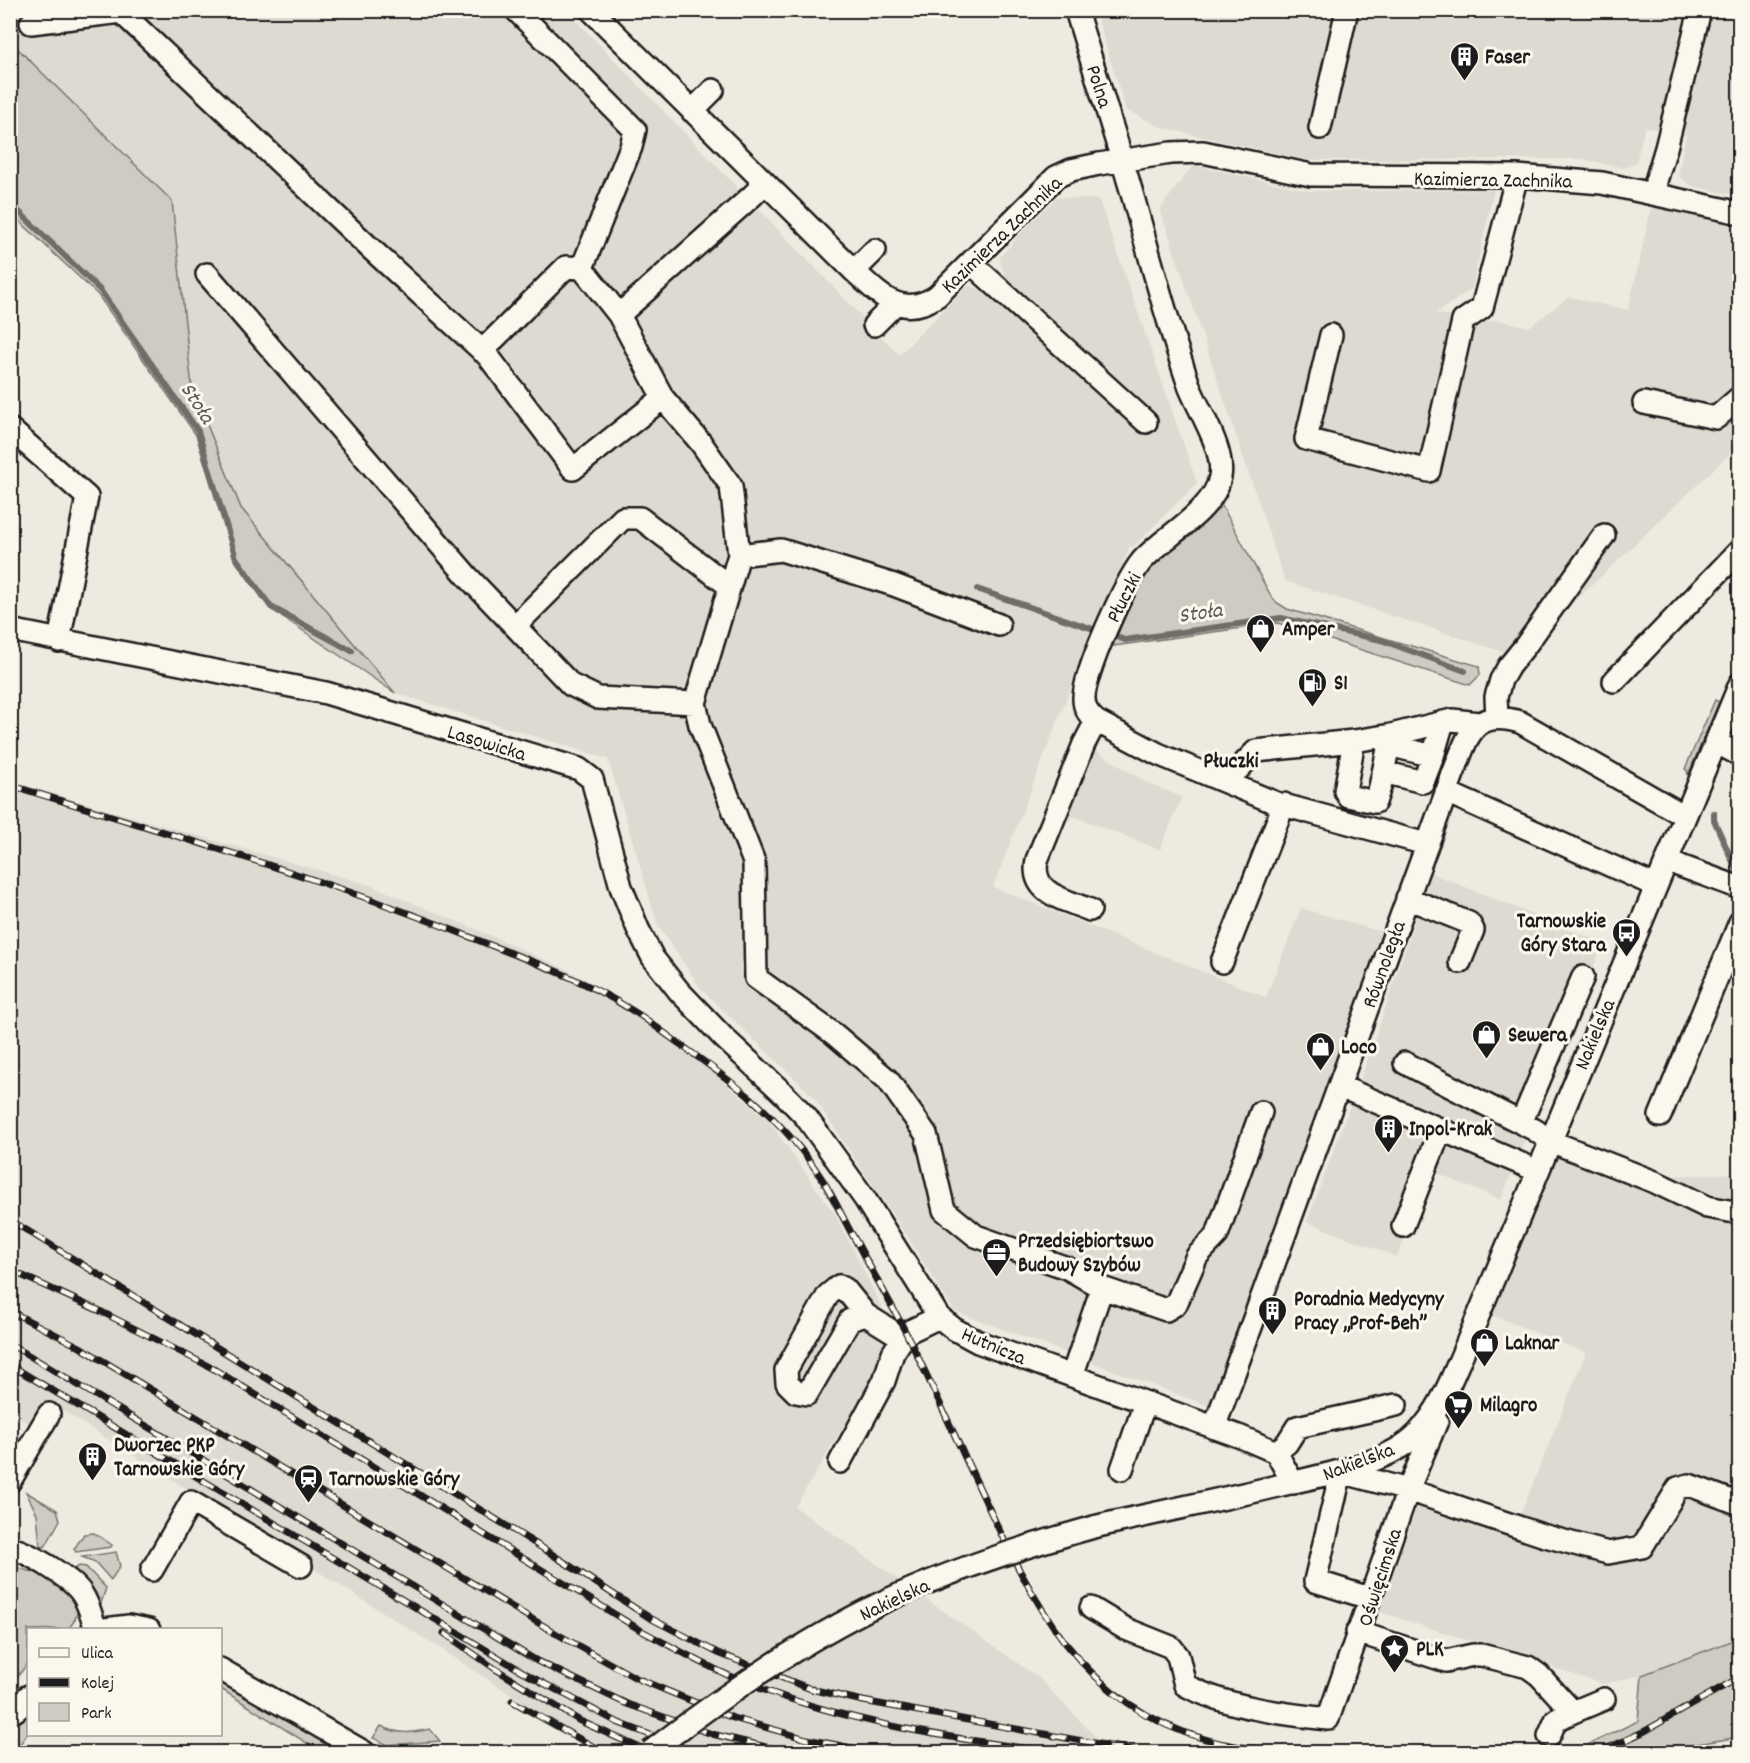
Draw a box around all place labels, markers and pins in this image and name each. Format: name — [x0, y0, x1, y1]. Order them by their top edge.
building icon: Faser — [1448, 40, 1480, 82]
place label: Faser — [1485, 44, 1531, 74]
shop icon: Amper — [1245, 612, 1277, 654]
place label: Amper — [1282, 616, 1336, 646]
fuel station icon: S1 — [1297, 666, 1329, 708]
place label: S1 — [1334, 670, 1348, 700]
place label: Tarnowskie Góry Stara — [1517, 908, 1607, 962]
bus stop icon: Tarnowskie Góry Stara — [1611, 916, 1643, 958]
shop icon: Sewera — [1471, 1018, 1503, 1060]
place label: Sewera — [1508, 1022, 1568, 1052]
shop icon: Loco — [1304, 1030, 1336, 1072]
place label: Loco — [1341, 1034, 1377, 1064]
building icon: Inpol-Krak — [1372, 1112, 1404, 1154]
place label: Inpol-Krak — [1409, 1116, 1493, 1146]
place label: Przedsiębiortswo Budowy Szybów — [1018, 1228, 1154, 1282]
office icon: Przedsiębiortswo Budowy Szybów — [981, 1236, 1013, 1278]
place label: Poradnia Medycyny Pracy „Prof-Beh” — [1294, 1286, 1445, 1340]
building icon: Poradnia Medycyny Pracy „Prof-Beh” — [1257, 1294, 1289, 1336]
shop icon: Laknar — [1468, 1326, 1500, 1368]
place label: Laknar — [1505, 1330, 1561, 1360]
supermarket icon: Milagro — [1443, 1388, 1475, 1430]
place label: Milagro — [1480, 1392, 1537, 1422]
place label: Dworzec PKP Tarnowskie Góry — [114, 1432, 246, 1486]
building icon: Dworzec PKP Tarnowskie Góry — [77, 1440, 109, 1482]
station icon: Tarnowskie Góry — [292, 1462, 324, 1504]
place label: Tarnowskie Góry — [329, 1466, 461, 1496]
place icon: PLK — [1379, 1632, 1411, 1674]
place label: PLK — [1416, 1636, 1444, 1666]

